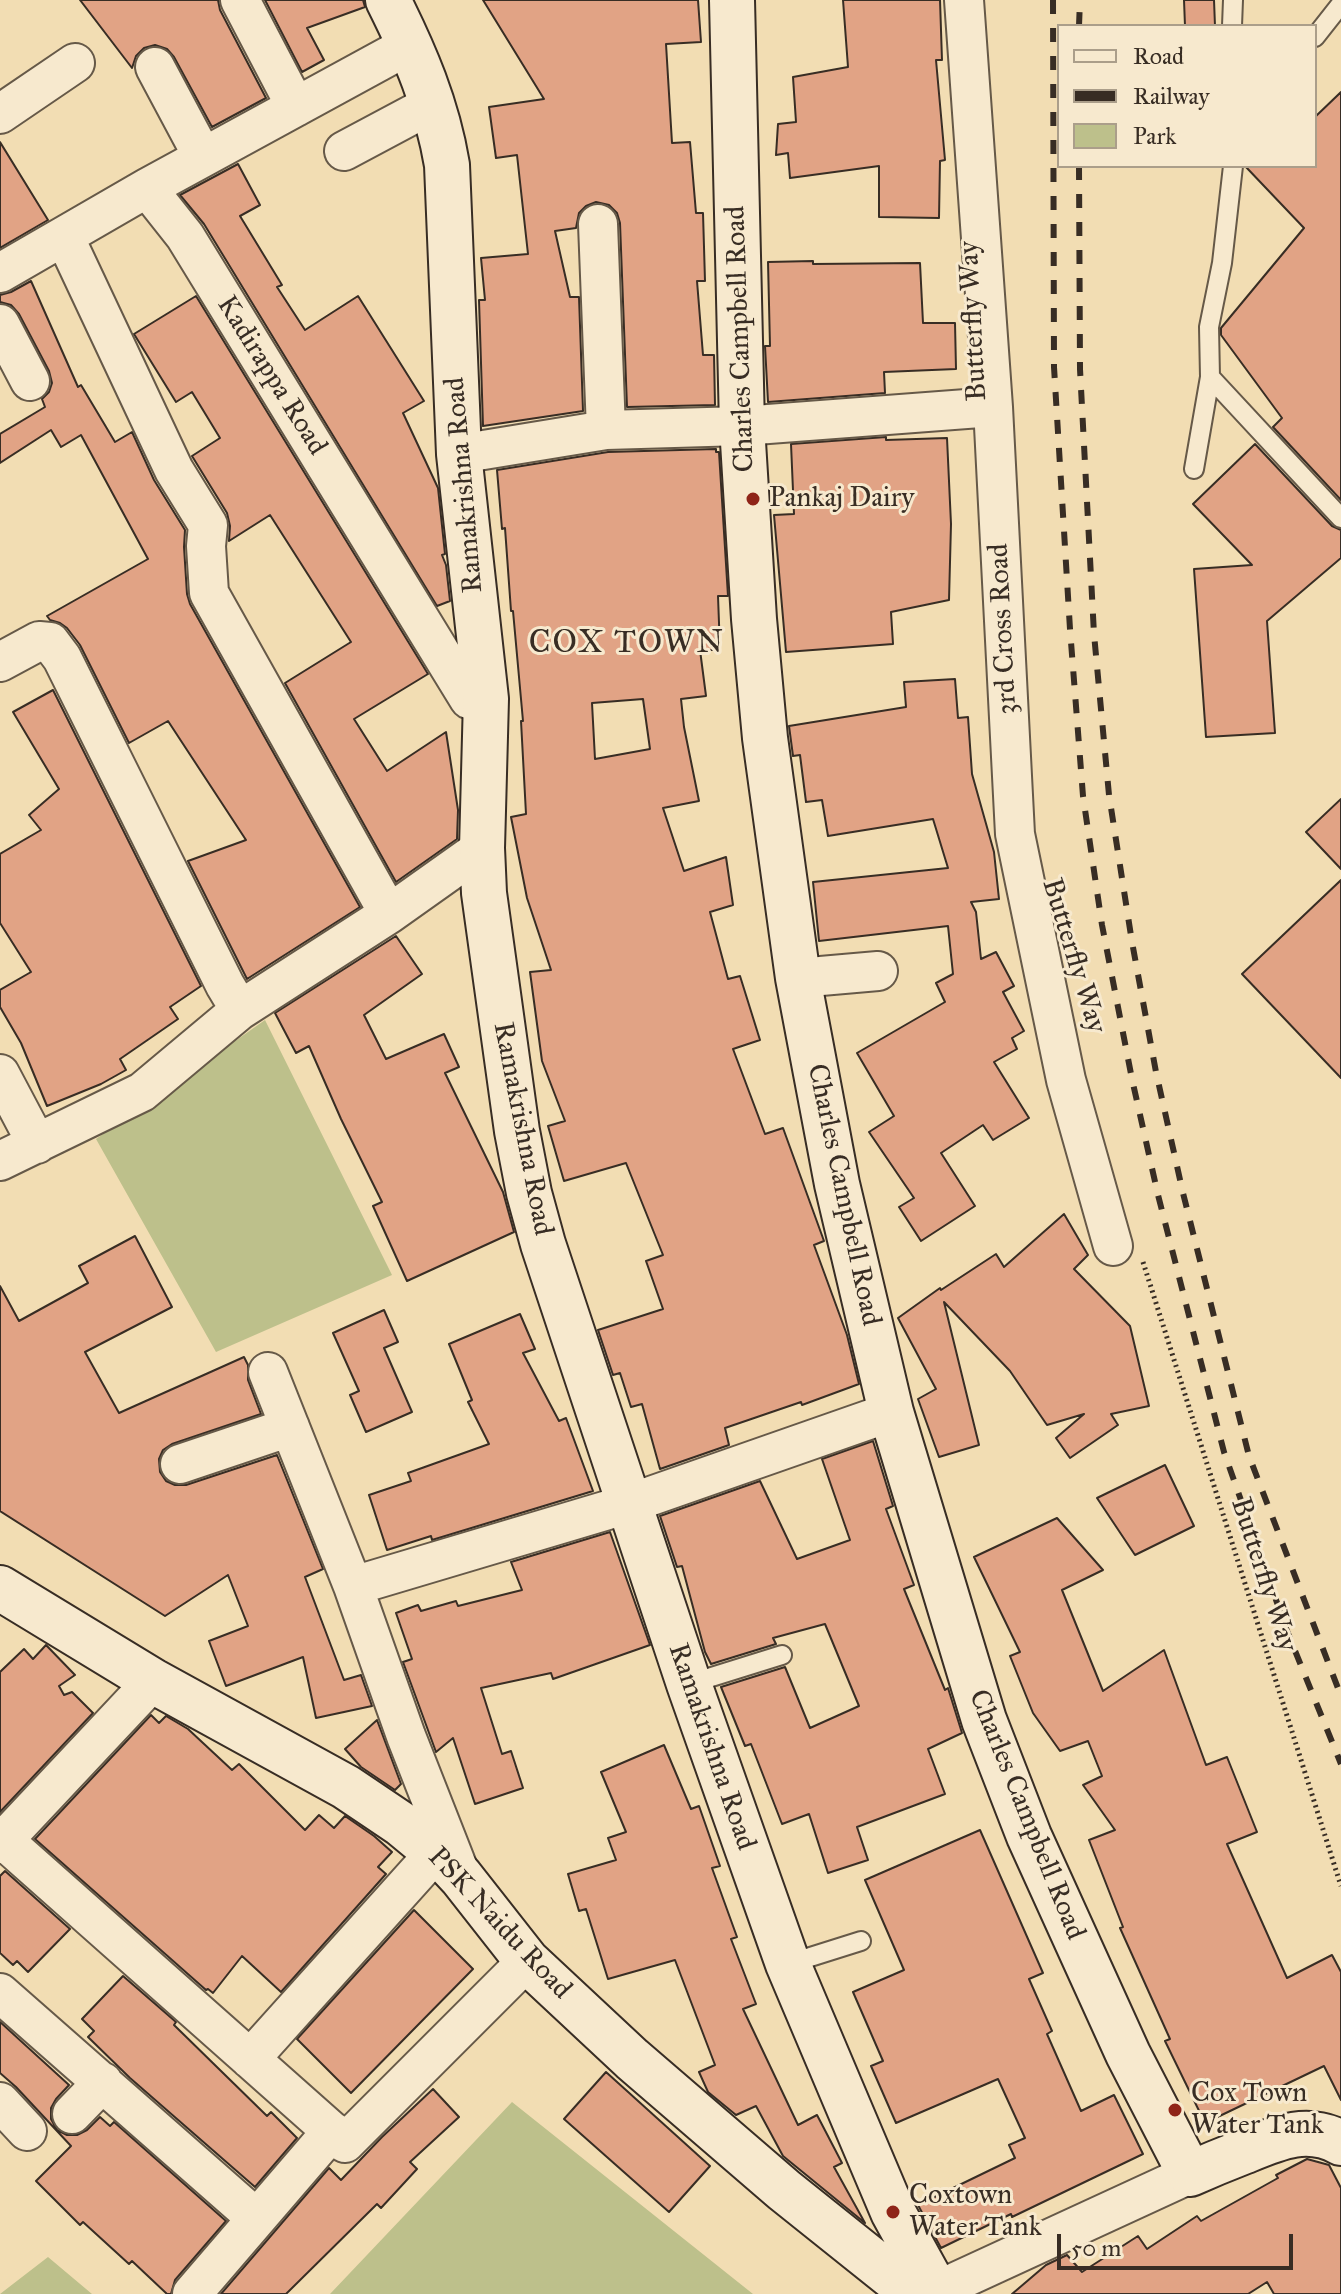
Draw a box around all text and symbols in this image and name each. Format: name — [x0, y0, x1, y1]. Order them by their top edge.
legend — [1057, 24, 1317, 168]
text: Road — [1133, 41, 1184, 71]
text: Railway — [1133, 81, 1210, 111]
text: Park — [1133, 121, 1176, 151]
street label: Charles Campbell Road — [720, 205, 762, 473]
street label: Butterfly Way — [953, 240, 995, 402]
street label: Kadirappa Road — [209, 290, 333, 462]
street label: Ramakrishna Road — [439, 376, 491, 594]
place label: Pankaj Dairy — [769, 482, 914, 516]
marker: Pankaj Dairy — [744, 490, 762, 508]
street label: 3rd Cross Road — [983, 542, 1025, 716]
district label: COX TOWN — [529, 625, 725, 663]
street label: Butterfly Way — [1034, 874, 1112, 1038]
street label: Ramakrishna Road — [485, 1020, 559, 1238]
street label: Charles Campbell Road — [799, 1061, 887, 1329]
street label: Butterfly Way — [1222, 1494, 1304, 1656]
street label: Ramakrishna Road — [660, 1639, 762, 1855]
street label: Charles Campbell Road — [960, 1685, 1092, 1945]
street label: PSK Naidu Road — [420, 1841, 578, 2007]
place label: Cox Town Water Tank — [1191, 2077, 1324, 2143]
marker: Cox Town Water Tank — [1166, 2101, 1184, 2119]
place label: Coxtown Water Tank — [909, 2179, 1042, 2245]
marker: Coxtown Water Tank — [884, 2203, 902, 2221]
scale bar — [1061, 2218, 1297, 2268]
text: 50 m — [1071, 2233, 1121, 2263]

